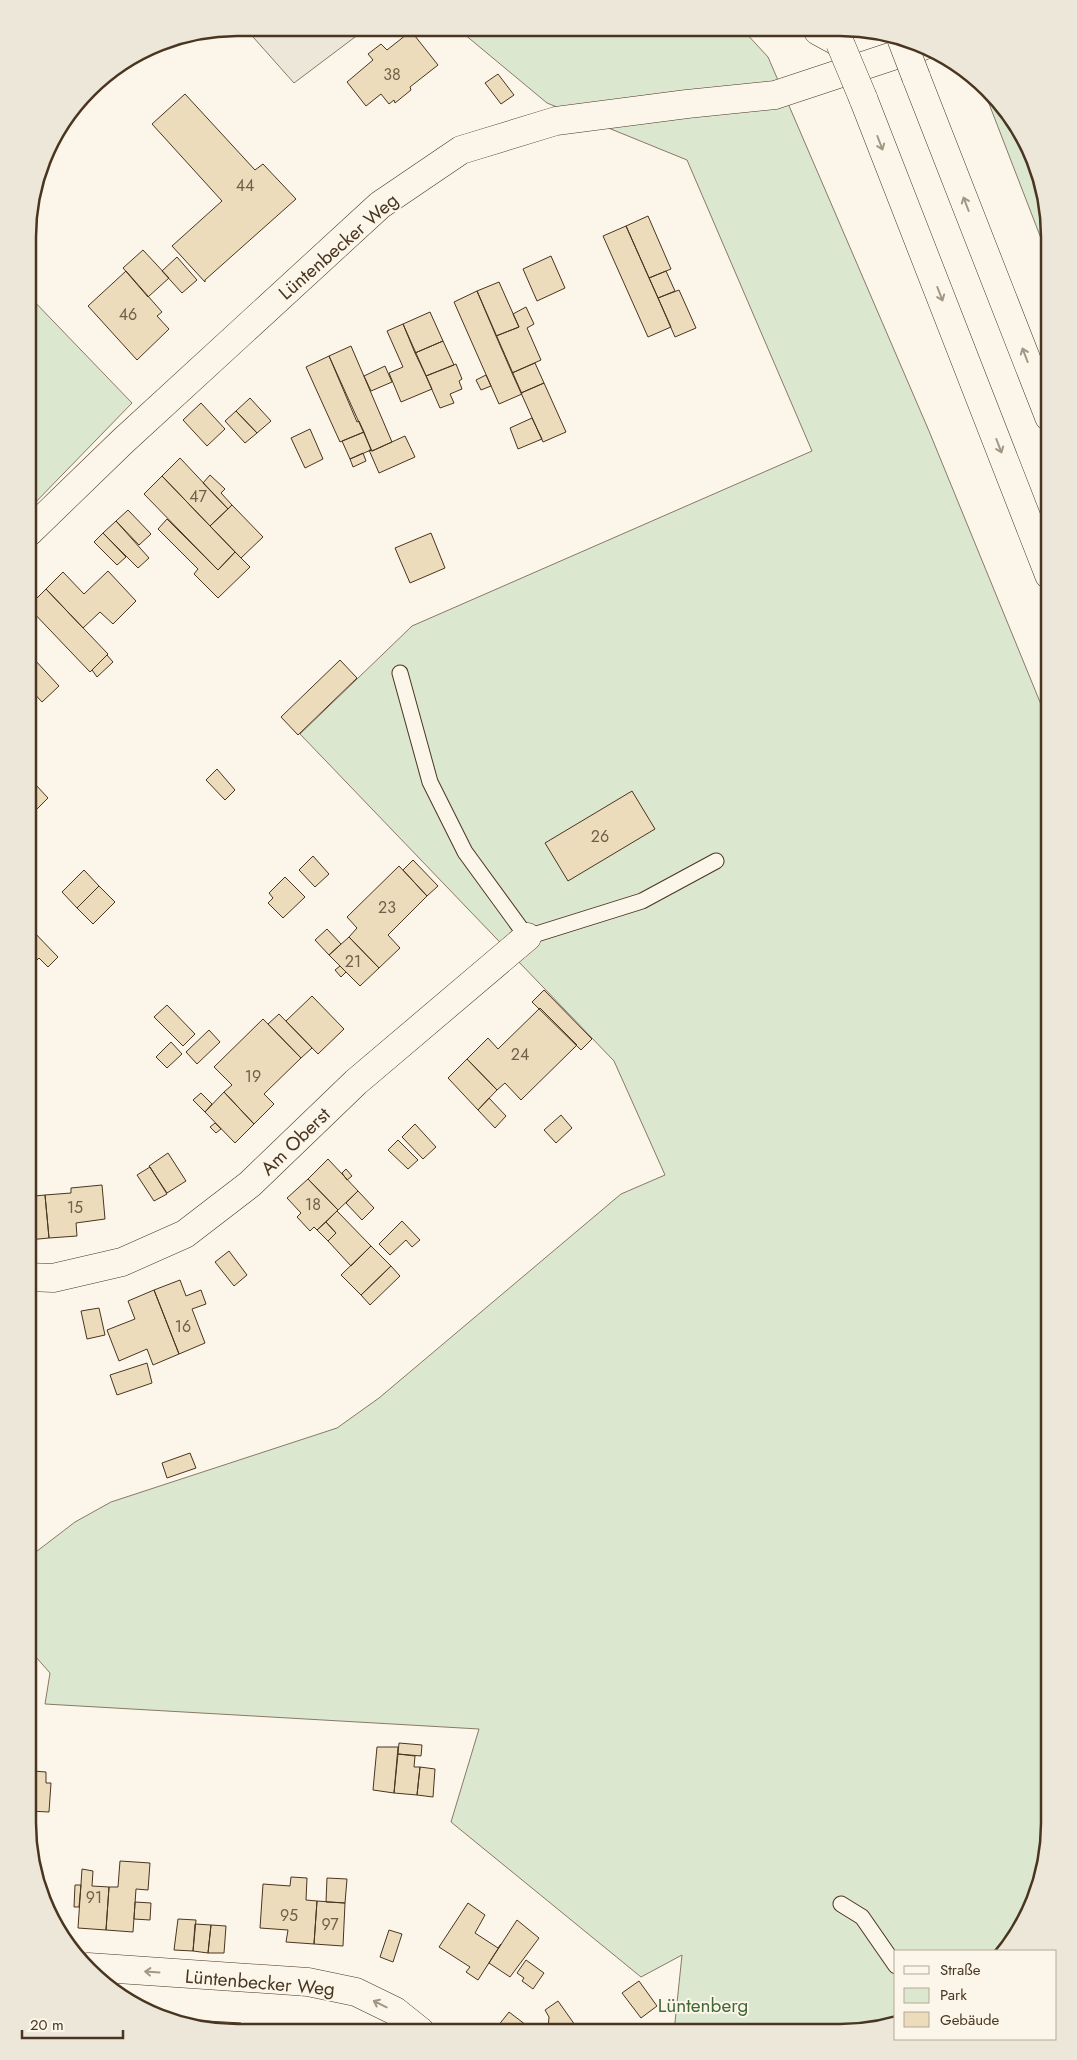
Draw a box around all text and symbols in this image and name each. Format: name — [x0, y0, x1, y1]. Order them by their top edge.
house number: 38 — [383, 63, 401, 86]
one-way arrow — [876, 135, 886, 150]
house number: 44 — [236, 174, 254, 197]
street label: Lüntenbecker Weg — [273, 187, 404, 306]
one-way arrow — [961, 197, 970, 212]
one-way arrow — [935, 286, 945, 301]
house number: 46 — [119, 303, 137, 326]
one-way arrow — [1020, 348, 1029, 364]
one-way arrow — [995, 437, 1004, 453]
house number: 47 — [189, 485, 207, 508]
house number: 26 — [591, 825, 609, 848]
house number: 23 — [378, 896, 396, 919]
house number: 21 — [345, 950, 361, 973]
house number: 24 — [511, 1043, 529, 1066]
house number: 19 — [245, 1065, 261, 1088]
street label: Am Oberst — [255, 1101, 336, 1181]
house number: 18 — [305, 1193, 321, 1216]
house number: 15 — [67, 1196, 83, 1219]
house number: 16 — [175, 1315, 191, 1338]
house number: 91 — [86, 1886, 102, 1909]
house number: 95 — [280, 1904, 298, 1927]
house number: 97 — [321, 1913, 339, 1936]
legend — [894, 1950, 1057, 2040]
text: Straße — [940, 1959, 981, 1981]
street label: Lüntenbecker Weg — [184, 1962, 336, 2003]
one-way arrow — [144, 1967, 160, 1976]
text: Park — [940, 1984, 967, 2006]
park label: Lüntenberg — [658, 1992, 748, 2019]
one-way arrow — [373, 1998, 388, 2008]
scale bar — [22, 2008, 124, 2040]
text: Gebäude — [940, 2009, 1000, 2031]
text: 20 m — [30, 2014, 64, 2036]

